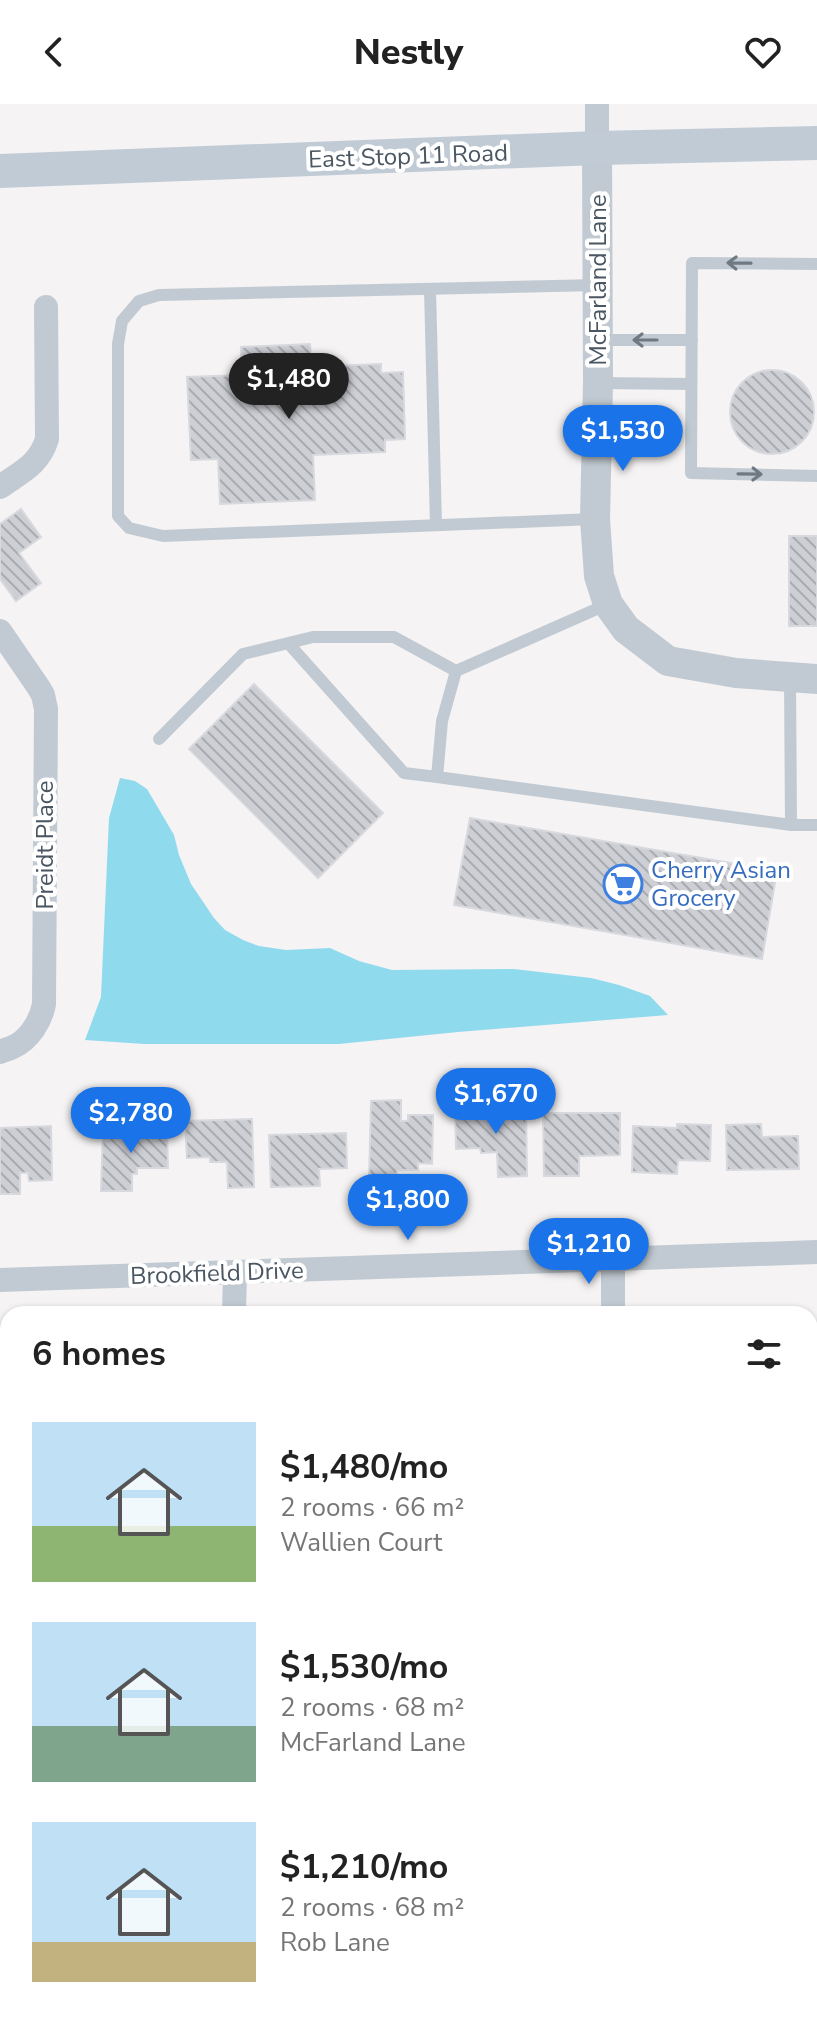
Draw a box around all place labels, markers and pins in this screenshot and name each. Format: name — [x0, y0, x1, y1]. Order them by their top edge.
pin: $1,480 — [224, 353, 354, 421]
pin: $1,530 — [558, 405, 688, 473]
place label: Cherry Asian Grocery — [651, 854, 791, 914]
supermarket icon: Cherry Asian Grocery — [602, 863, 644, 905]
pin: $1,670 — [431, 1068, 561, 1136]
pin: $2,780 — [66, 1087, 196, 1155]
pin: $1,800 — [343, 1174, 473, 1242]
pin: $1,210 — [524, 1218, 654, 1286]

